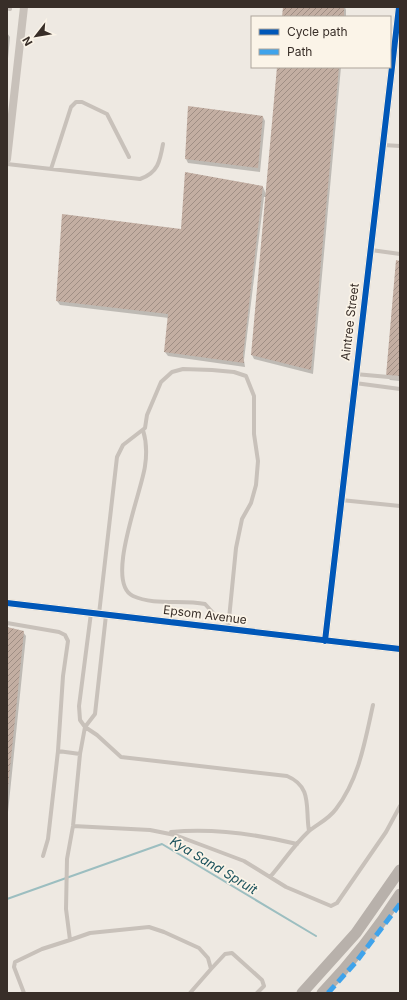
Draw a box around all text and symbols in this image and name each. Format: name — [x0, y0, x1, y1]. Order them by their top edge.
north arrow — [16, 16, 56, 56]
legend — [251, 16, 391, 68]
text: Cycle path — [287, 24, 348, 39]
text: N — [19, 34, 36, 48]
text: Path — [287, 44, 312, 59]
street label: Aintree Street — [337, 282, 362, 361]
street label: Epsom Avenue — [162, 602, 248, 627]
water label: Kya Sand Spruit — [168, 833, 261, 898]

